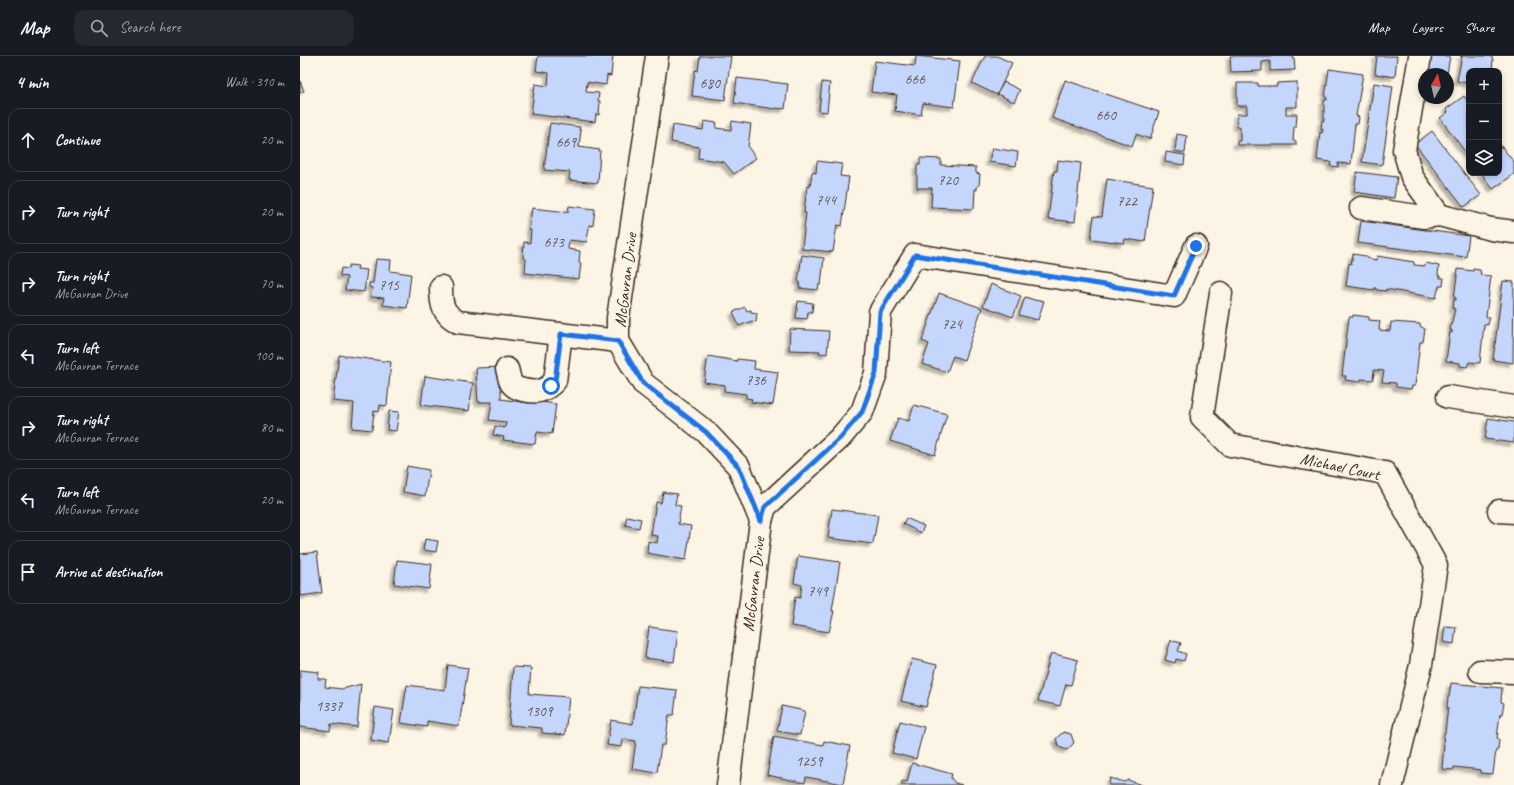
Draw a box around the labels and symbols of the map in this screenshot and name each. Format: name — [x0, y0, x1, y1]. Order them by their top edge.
north arrow — [1418, 68, 1454, 104]
house number: 666 — [905, 70, 926, 89]
house number: 680 — [700, 74, 721, 93]
house number: 660 — [1096, 106, 1117, 125]
house number: 669 — [556, 133, 577, 152]
house number: 720 — [938, 171, 959, 190]
house number: 744 — [816, 191, 837, 210]
house number: 722 — [1117, 192, 1138, 211]
street label: McGavran Drive — [609, 230, 642, 328]
house number: 673 — [544, 233, 565, 252]
route end — [1187, 237, 1205, 255]
house number: 715 — [379, 276, 400, 295]
house number: 724 — [942, 315, 963, 334]
house number: 736 — [746, 371, 767, 390]
route start — [542, 377, 560, 395]
street label: Michael Court — [1298, 448, 1384, 486]
street label: McGavran Drive — [737, 534, 770, 632]
house number: 749 — [808, 582, 829, 601]
house number: 1337 — [315, 697, 344, 716]
house number: 1309 — [525, 702, 554, 721]
house number: 1259 — [795, 752, 824, 771]

